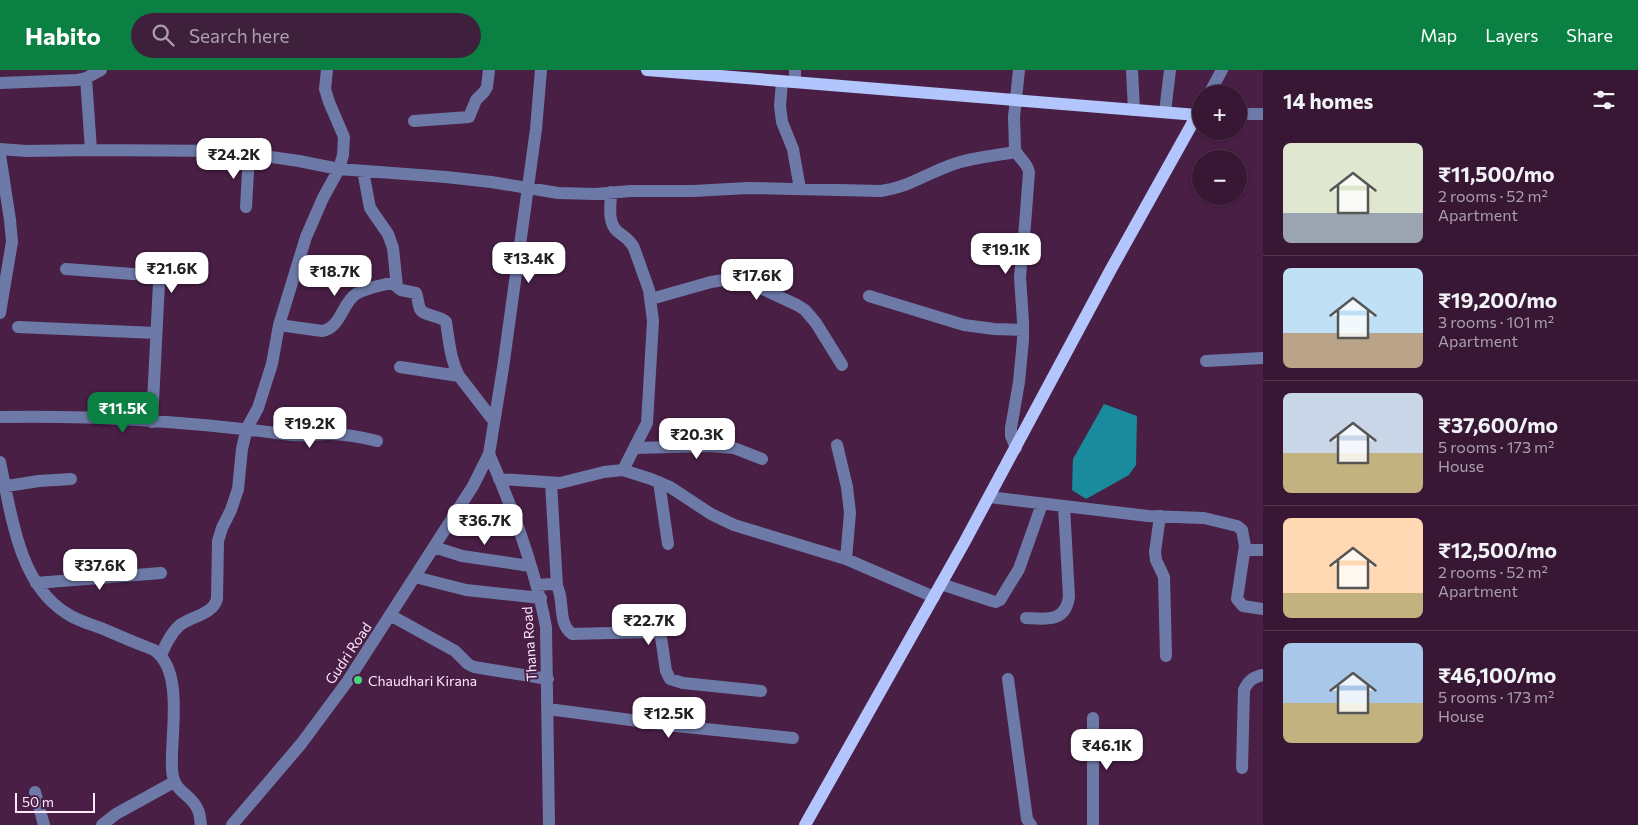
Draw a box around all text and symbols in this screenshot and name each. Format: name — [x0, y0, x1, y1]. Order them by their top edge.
search box — [131, 13, 481, 58]
text: Habito — [25, 21, 101, 50]
icon: search — [149, 21, 177, 49]
text: Search here — [189, 24, 289, 47]
text: Map — [1420, 24, 1457, 46]
text: Layers — [1485, 24, 1538, 46]
text: Share — [1566, 24, 1613, 46]
map controls — [1192, 85, 1247, 205]
button: + — [1192, 85, 1247, 140]
icon: filters — [1590, 86, 1618, 114]
text: 14 homes — [1283, 88, 1373, 113]
pin: ₹24.2K — [193, 138, 275, 180]
text: ₹24.2K — [207, 144, 261, 163]
button: − — [1192, 150, 1247, 205]
text: ₹11,500/mo — [1438, 161, 1555, 186]
icon: home — [1323, 163, 1383, 223]
text: 2 rooms · 52 m² — [1438, 186, 1548, 205]
text: Apartment — [1438, 205, 1518, 224]
pin: ₹19.1K — [965, 232, 1047, 275]
text: ₹19.1K — [982, 239, 1030, 258]
pin: ₹13.4K — [488, 242, 570, 284]
text: ₹13.4K — [503, 248, 555, 267]
pin: ₹21.6K — [131, 252, 213, 294]
pin: ₹18.7K — [294, 254, 376, 297]
text: ₹21.6K — [146, 258, 198, 277]
pin: ₹17.6K — [716, 258, 798, 301]
text: ₹18.7K — [310, 261, 360, 280]
text: ₹17.6K — [732, 265, 782, 284]
text: ₹19,200/mo — [1438, 287, 1557, 312]
icon: home — [1323, 288, 1383, 348]
text: 3 rooms · 101 m² — [1438, 312, 1554, 331]
text: Apartment — [1438, 331, 1518, 350]
pin: ₹11.5K — [82, 392, 164, 434]
text: ₹11.5K — [98, 398, 148, 417]
pin: ₹19.2K — [269, 406, 351, 449]
text: ₹37,600/mo — [1438, 412, 1558, 437]
text: ₹19.2K — [284, 413, 336, 432]
icon: home — [1323, 413, 1383, 473]
pin: ₹20.3K — [656, 418, 738, 460]
text: ₹20.3K — [670, 424, 724, 443]
text: 5 rooms · 173 m² — [1438, 437, 1555, 456]
text: House — [1438, 456, 1484, 475]
pin: ₹36.7K — [444, 504, 526, 546]
text: ₹36.7K — [459, 510, 511, 529]
text: ₹12,500/mo — [1438, 537, 1557, 562]
icon: home — [1323, 538, 1383, 598]
pin: ₹37.6K — [59, 548, 141, 591]
text: ₹37.6K — [74, 555, 126, 574]
text: 2 rooms · 52 m² — [1438, 562, 1548, 581]
text: Apartment — [1438, 581, 1518, 600]
pin: ₹22.7K — [608, 604, 690, 646]
street label: Thana Road — [518, 606, 540, 682]
text: ₹22.7K — [623, 610, 675, 629]
street label: Gudri Road — [321, 619, 375, 687]
text: ₹46,100/mo — [1438, 662, 1556, 687]
icon: home — [1323, 663, 1383, 723]
place label: Chaudhari Kirana — [368, 672, 477, 689]
marker: Chaudhari Kirana — [352, 674, 364, 686]
text: 5 rooms · 173 m² — [1438, 687, 1555, 706]
pin: ₹12.5K — [628, 696, 710, 739]
text: ₹12.5K — [644, 703, 694, 722]
text: House — [1438, 706, 1484, 725]
pin: ₹46.1K — [1066, 728, 1148, 771]
text: ₹46.1K — [1082, 735, 1132, 754]
scale bar — [15, 790, 95, 813]
text: 50 m — [22, 793, 54, 810]

